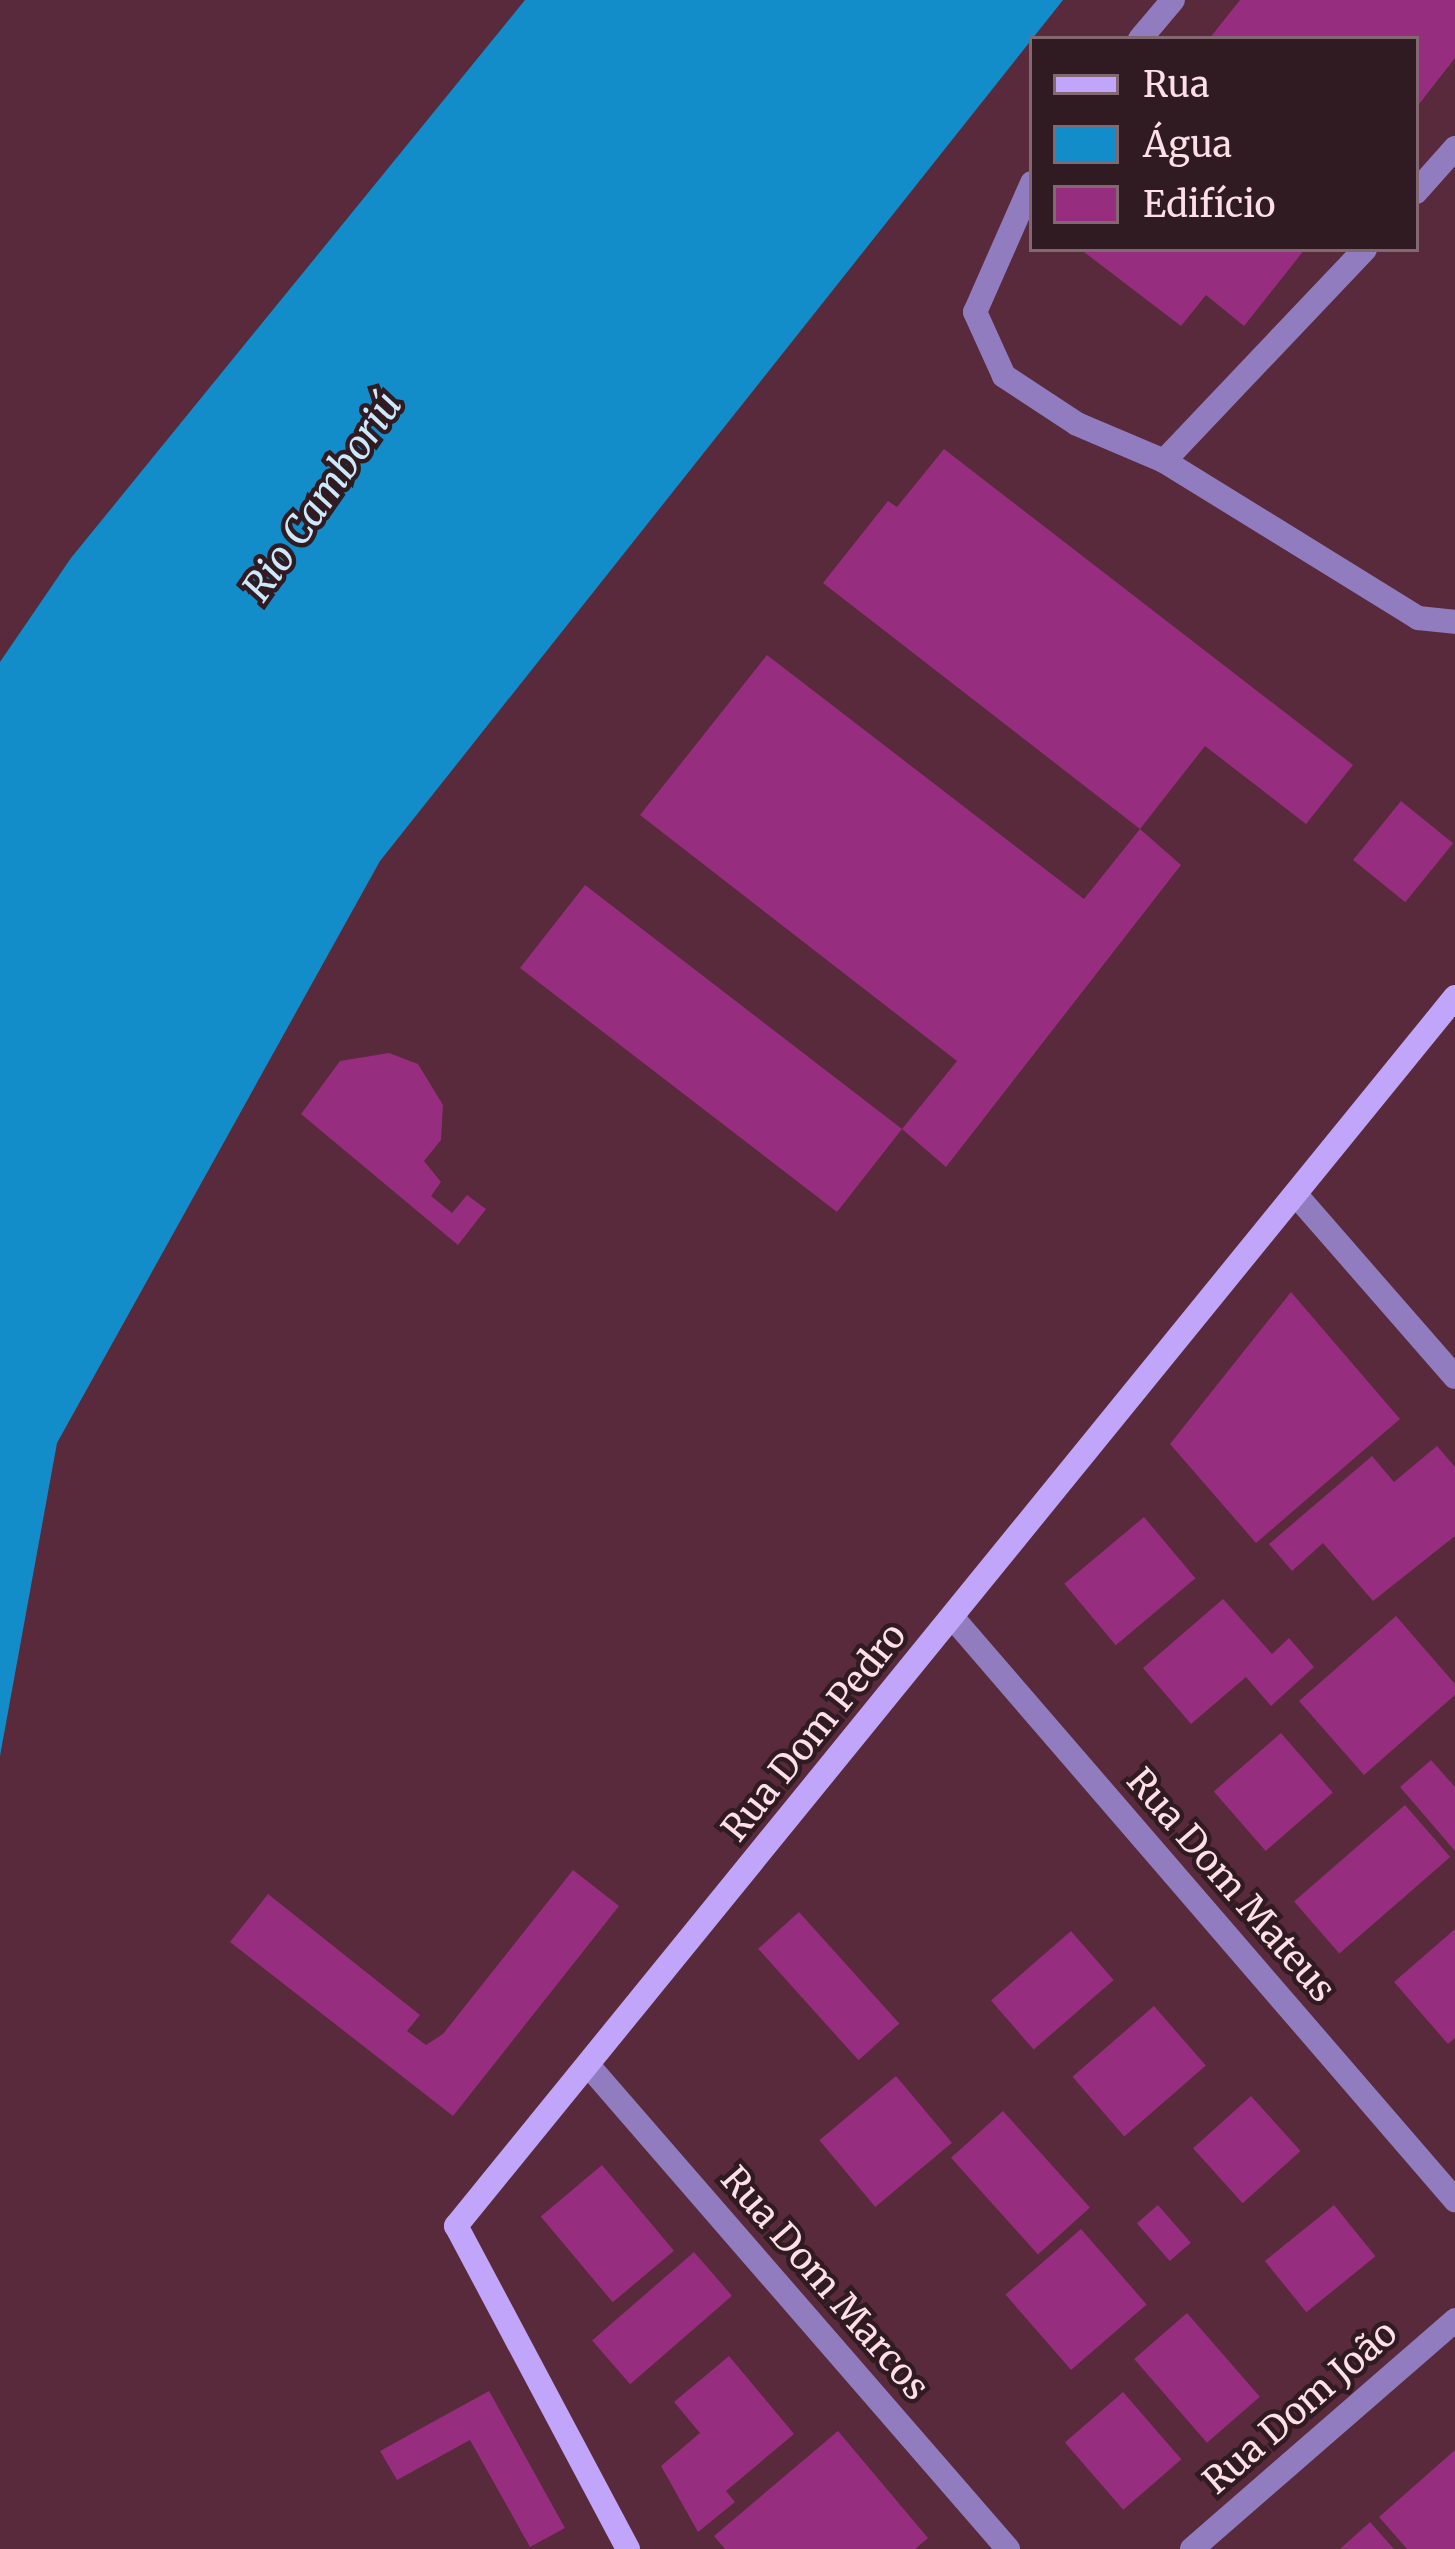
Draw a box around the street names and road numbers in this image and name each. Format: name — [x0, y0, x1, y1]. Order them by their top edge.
street label: Rua Dom Pedro — [713, 1614, 915, 1850]
street label: Rua Dom Mateus — [1118, 1760, 1344, 2010]
street label: Rua Dom Marcos — [712, 2158, 938, 2408]
street label: Rua Dom João — [1194, 2311, 1406, 2503]

